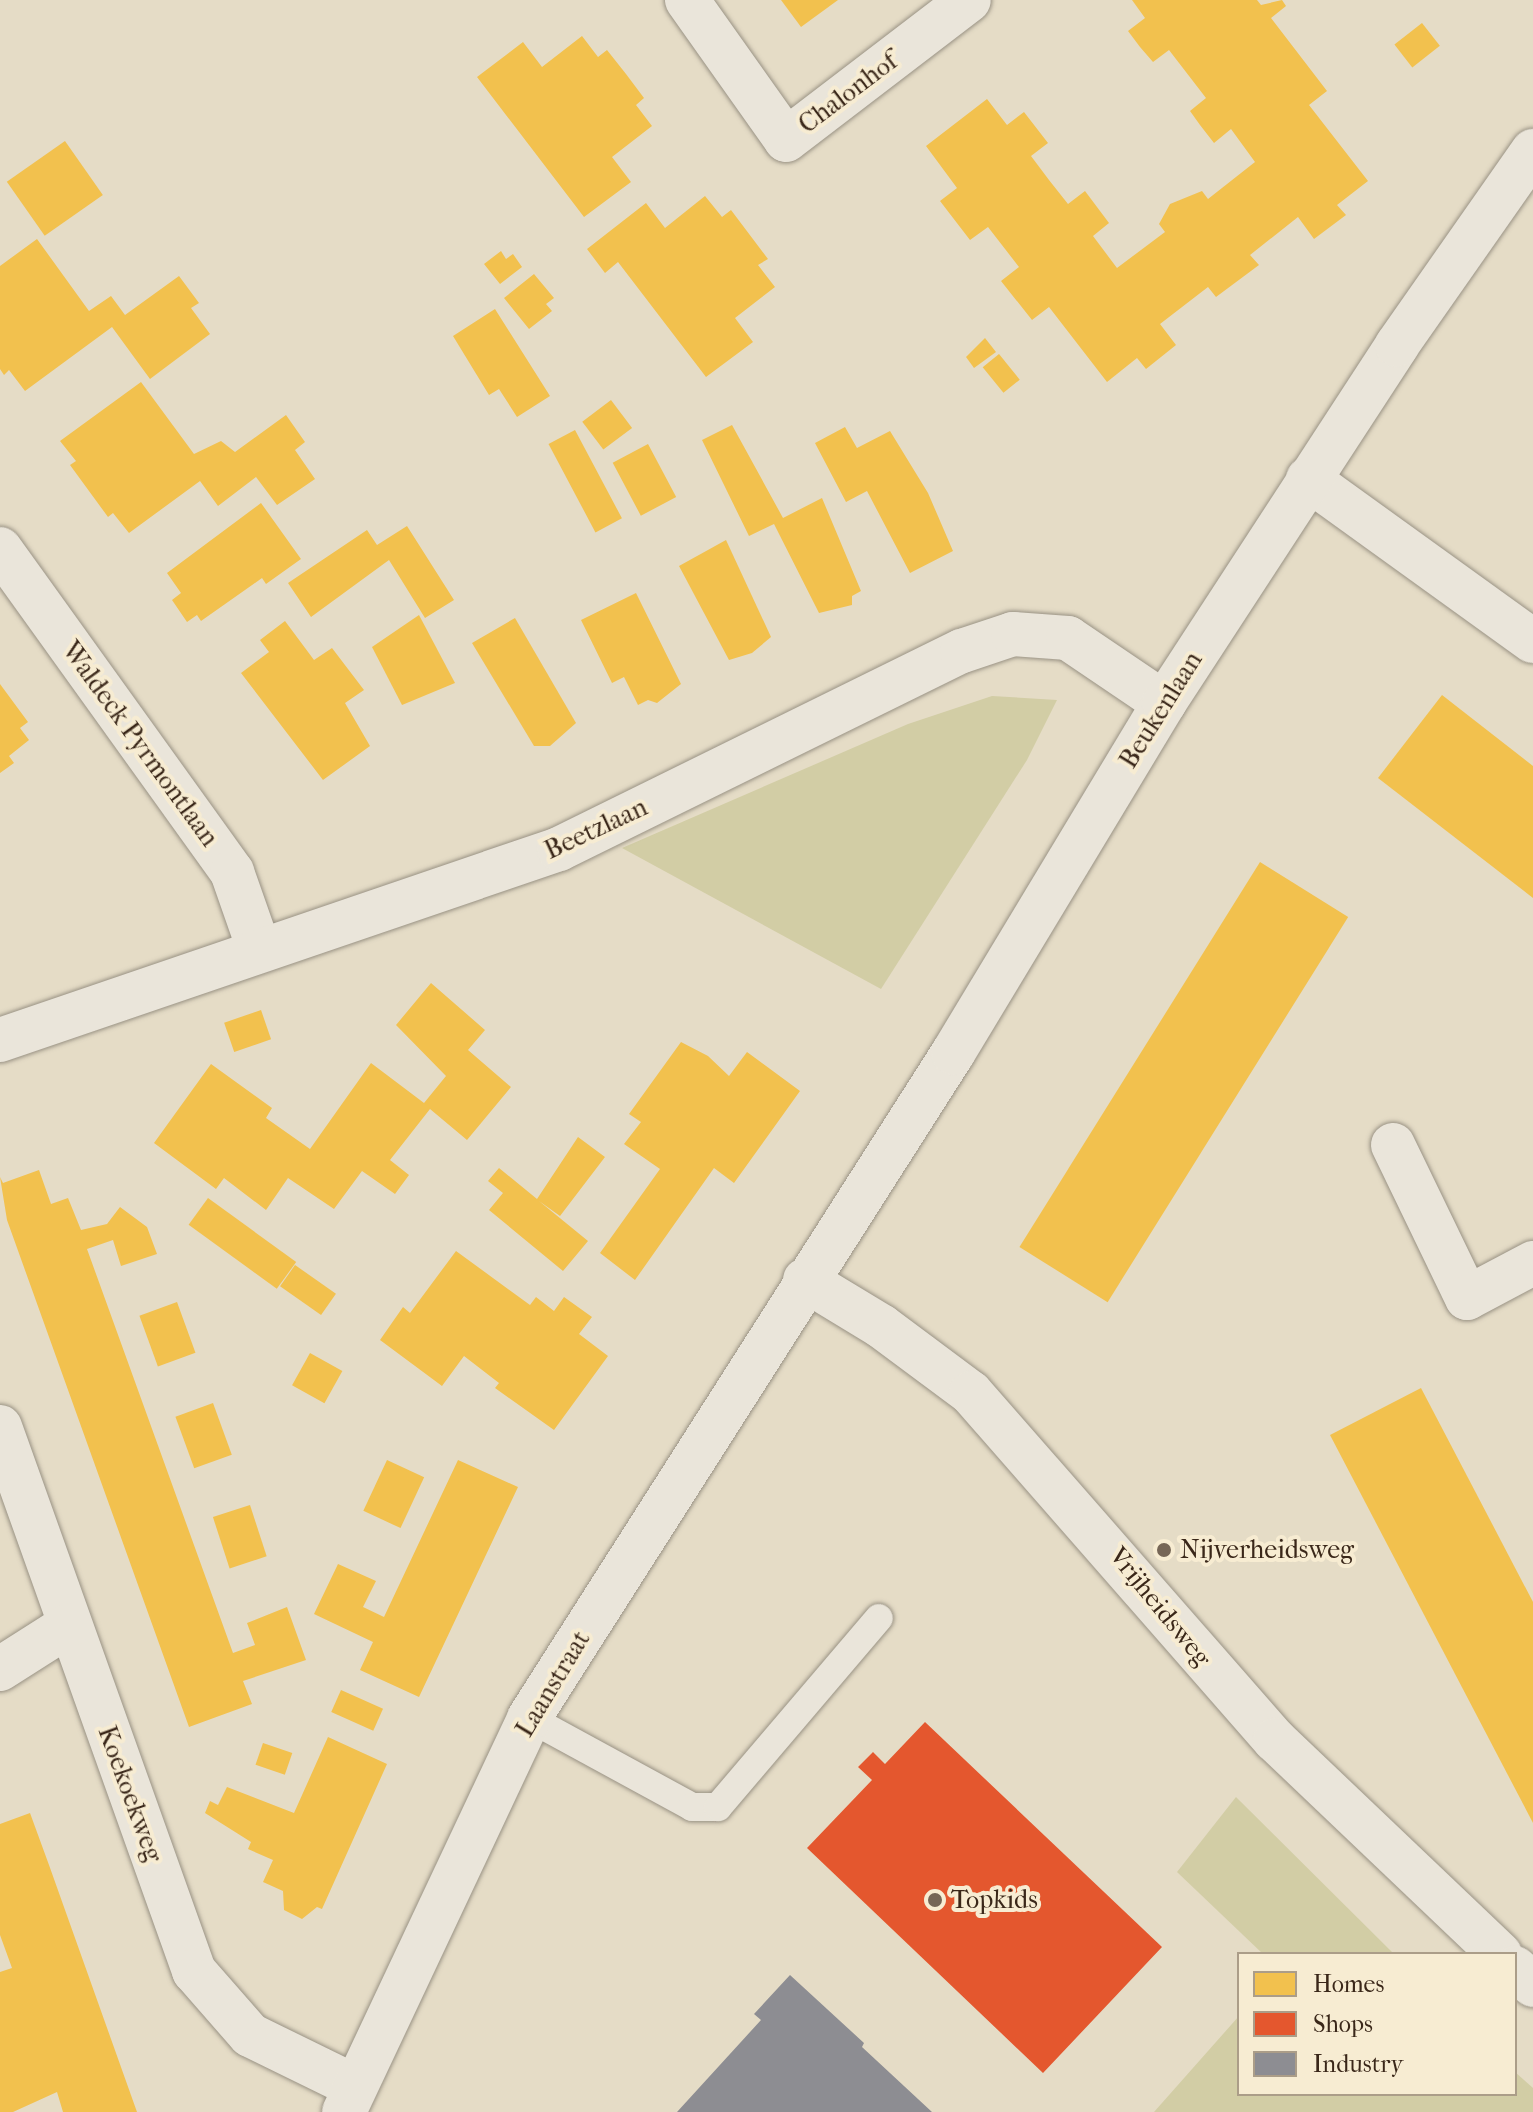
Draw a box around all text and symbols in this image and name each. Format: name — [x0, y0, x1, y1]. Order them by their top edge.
street label: Chalonhof — [793, 46, 903, 140]
street label: Waldeck Pyrmontlaan — [55, 635, 225, 853]
street label: Beukenlaan — [1113, 646, 1209, 774]
street label: Beetzlaan — [540, 792, 652, 866]
place label: Nijverheidsweg — [1180, 1534, 1354, 1566]
street label: Vrijheidsweg — [1102, 1541, 1218, 1673]
marker: Nijverheidsweg — [1155, 1541, 1173, 1559]
street label: Laanstraat — [509, 1625, 597, 1743]
street label: Koekoekweg — [91, 1722, 169, 1866]
place label: Topkids — [951, 1884, 1038, 1916]
marker: Topkids — [926, 1891, 944, 1909]
legend — [1237, 1952, 1517, 2096]
text: Homes — [1313, 1970, 1384, 1998]
text: Shops — [1313, 2010, 1373, 2038]
text: Industry — [1313, 2050, 1403, 2078]

